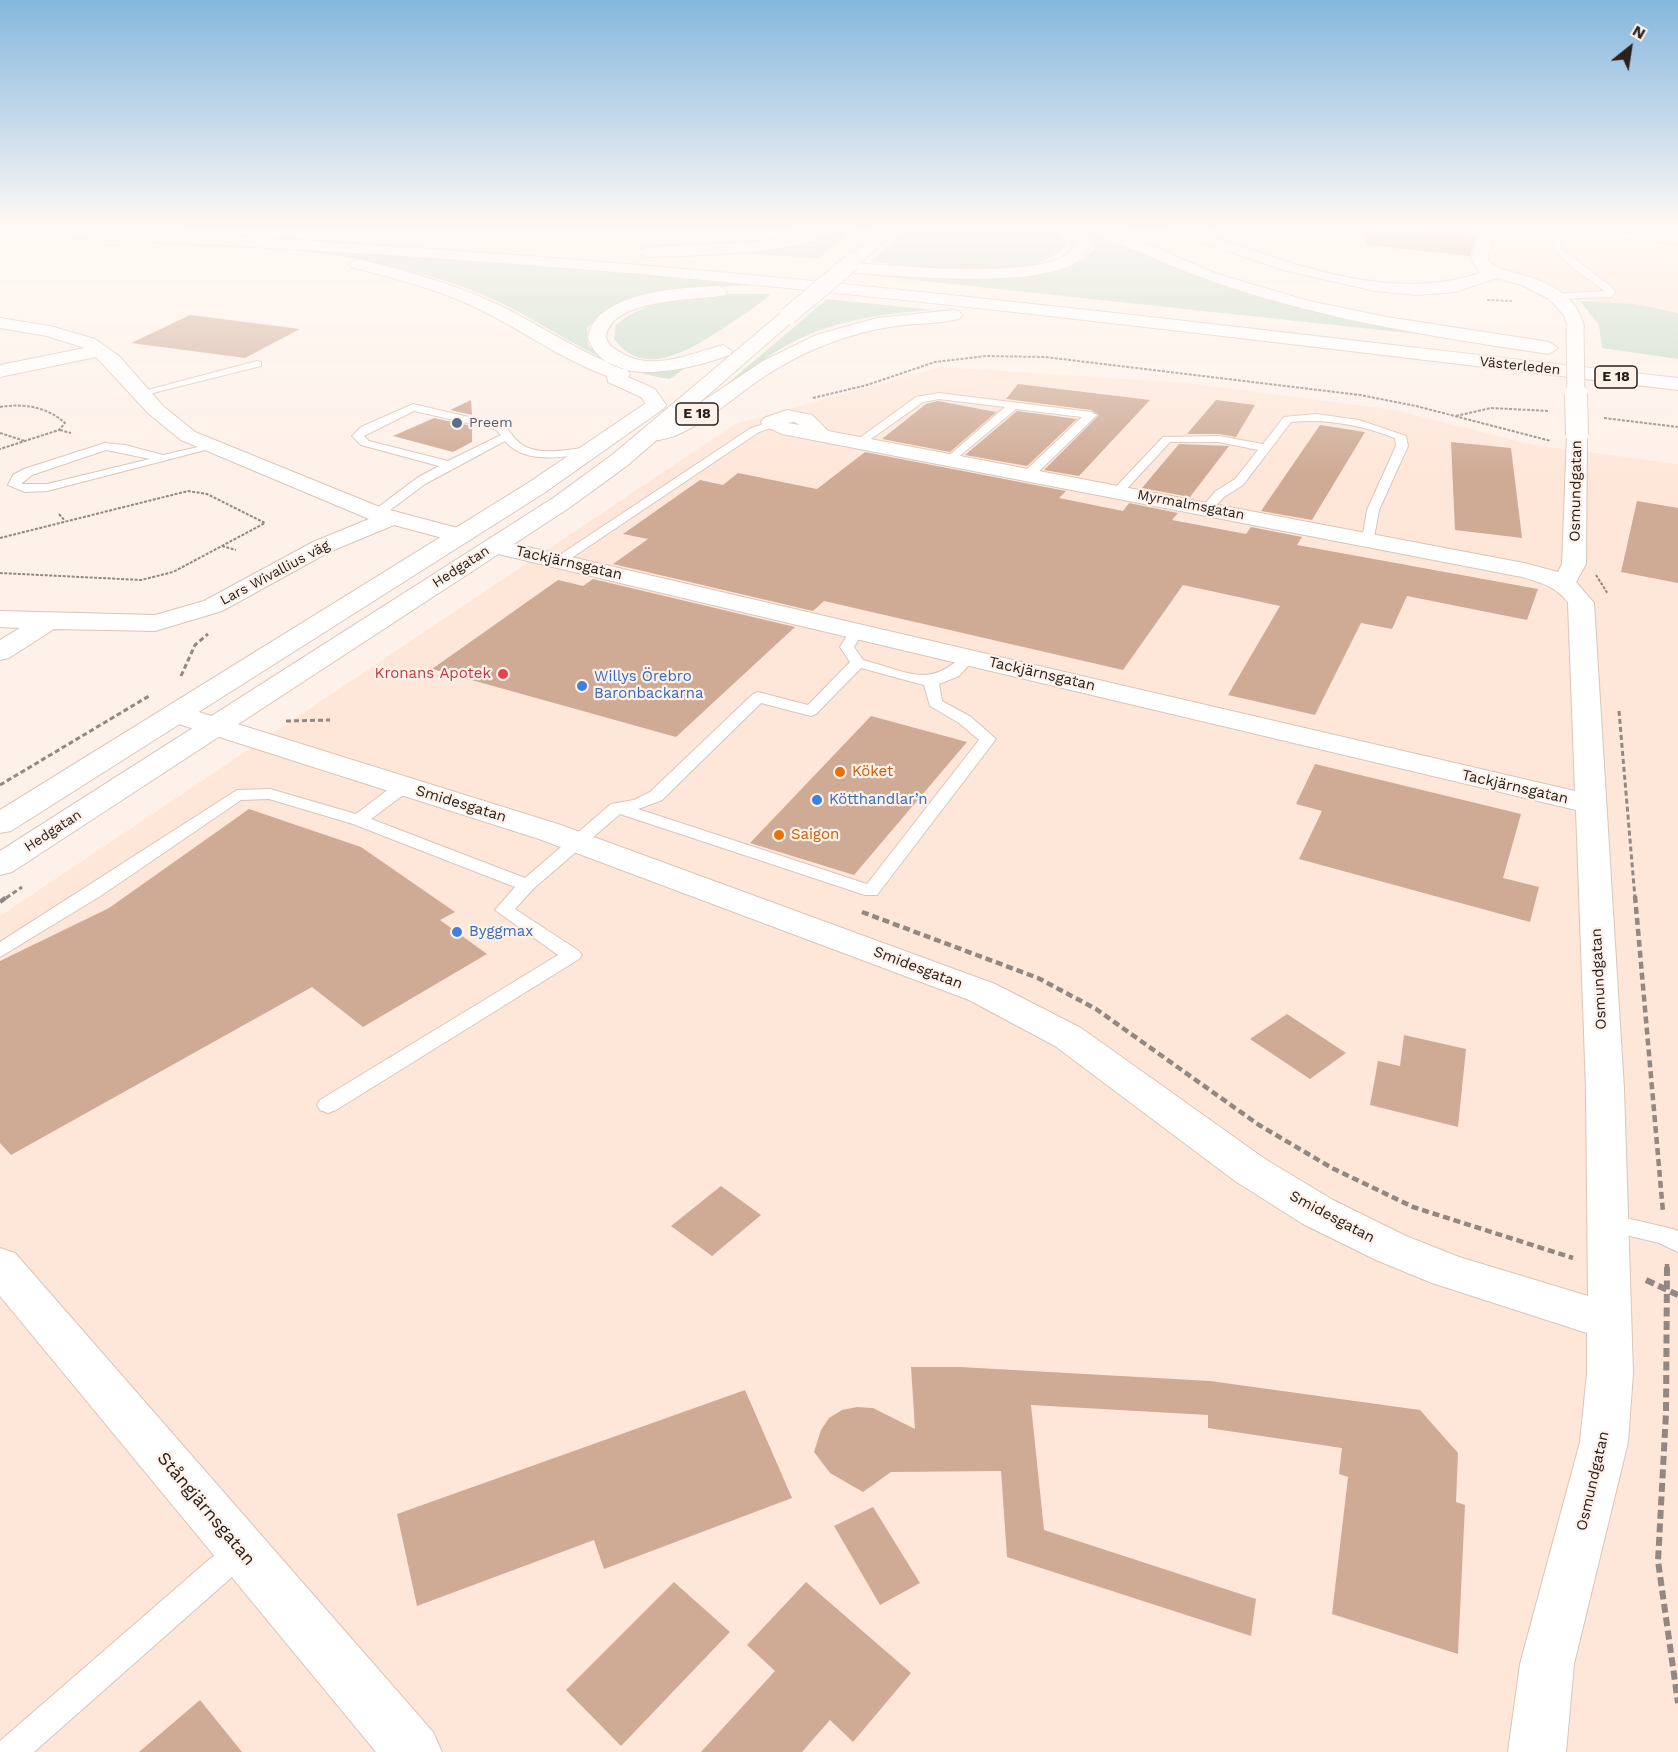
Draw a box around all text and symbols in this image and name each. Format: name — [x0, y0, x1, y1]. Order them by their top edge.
north arrow — [1600, 18, 1660, 78]
text: N — [1629, 21, 1649, 43]
street label: Västerleden — [1479, 353, 1561, 379]
road number: E 18 — [1595, 366, 1637, 388]
road number: E 18 — [676, 403, 718, 425]
place label: Preem — [469, 415, 513, 431]
marker: Preem — [450, 416, 464, 430]
street label: Osmundgatan — [1566, 440, 1586, 542]
street label: Myrmalmsgatan — [1136, 486, 1246, 524]
street label: Lars Wivallius väg — [217, 537, 333, 609]
street label: Hedgatan — [429, 542, 493, 592]
street label: Tackjärnsgatan — [514, 542, 624, 584]
street label: Tackjärnsgatan — [987, 653, 1097, 695]
place label: Kronans Apotek — [375, 665, 491, 683]
marker: Kronans Apotek — [496, 667, 510, 681]
place label: Willys Örebro Baronbackarna — [594, 668, 703, 703]
marker: Willys Örebro Baronbackarna — [575, 679, 589, 693]
place label: Köket — [852, 763, 893, 781]
marker: Köket — [833, 765, 847, 779]
street label: Tackjärnsgatan — [1460, 766, 1570, 808]
street label: Smidesgatan — [413, 782, 509, 826]
place label: Kötthandlar’n — [829, 791, 928, 809]
marker: Kötthandlar’n — [810, 793, 824, 807]
street label: Hedgatan — [21, 806, 85, 856]
place label: Saigon — [791, 826, 839, 844]
marker: Saigon — [772, 828, 786, 842]
place label: Byggmax — [469, 923, 533, 941]
marker: Byggmax — [450, 925, 464, 939]
street label: Osmundgatan — [1587, 928, 1611, 1030]
street label: Smidesgatan — [871, 943, 965, 993]
street label: Smidesgatan — [1286, 1187, 1378, 1247]
street label: Osmundgatan — [1573, 1429, 1613, 1533]
street label: Stångjärnsgatan — [152, 1448, 260, 1570]

